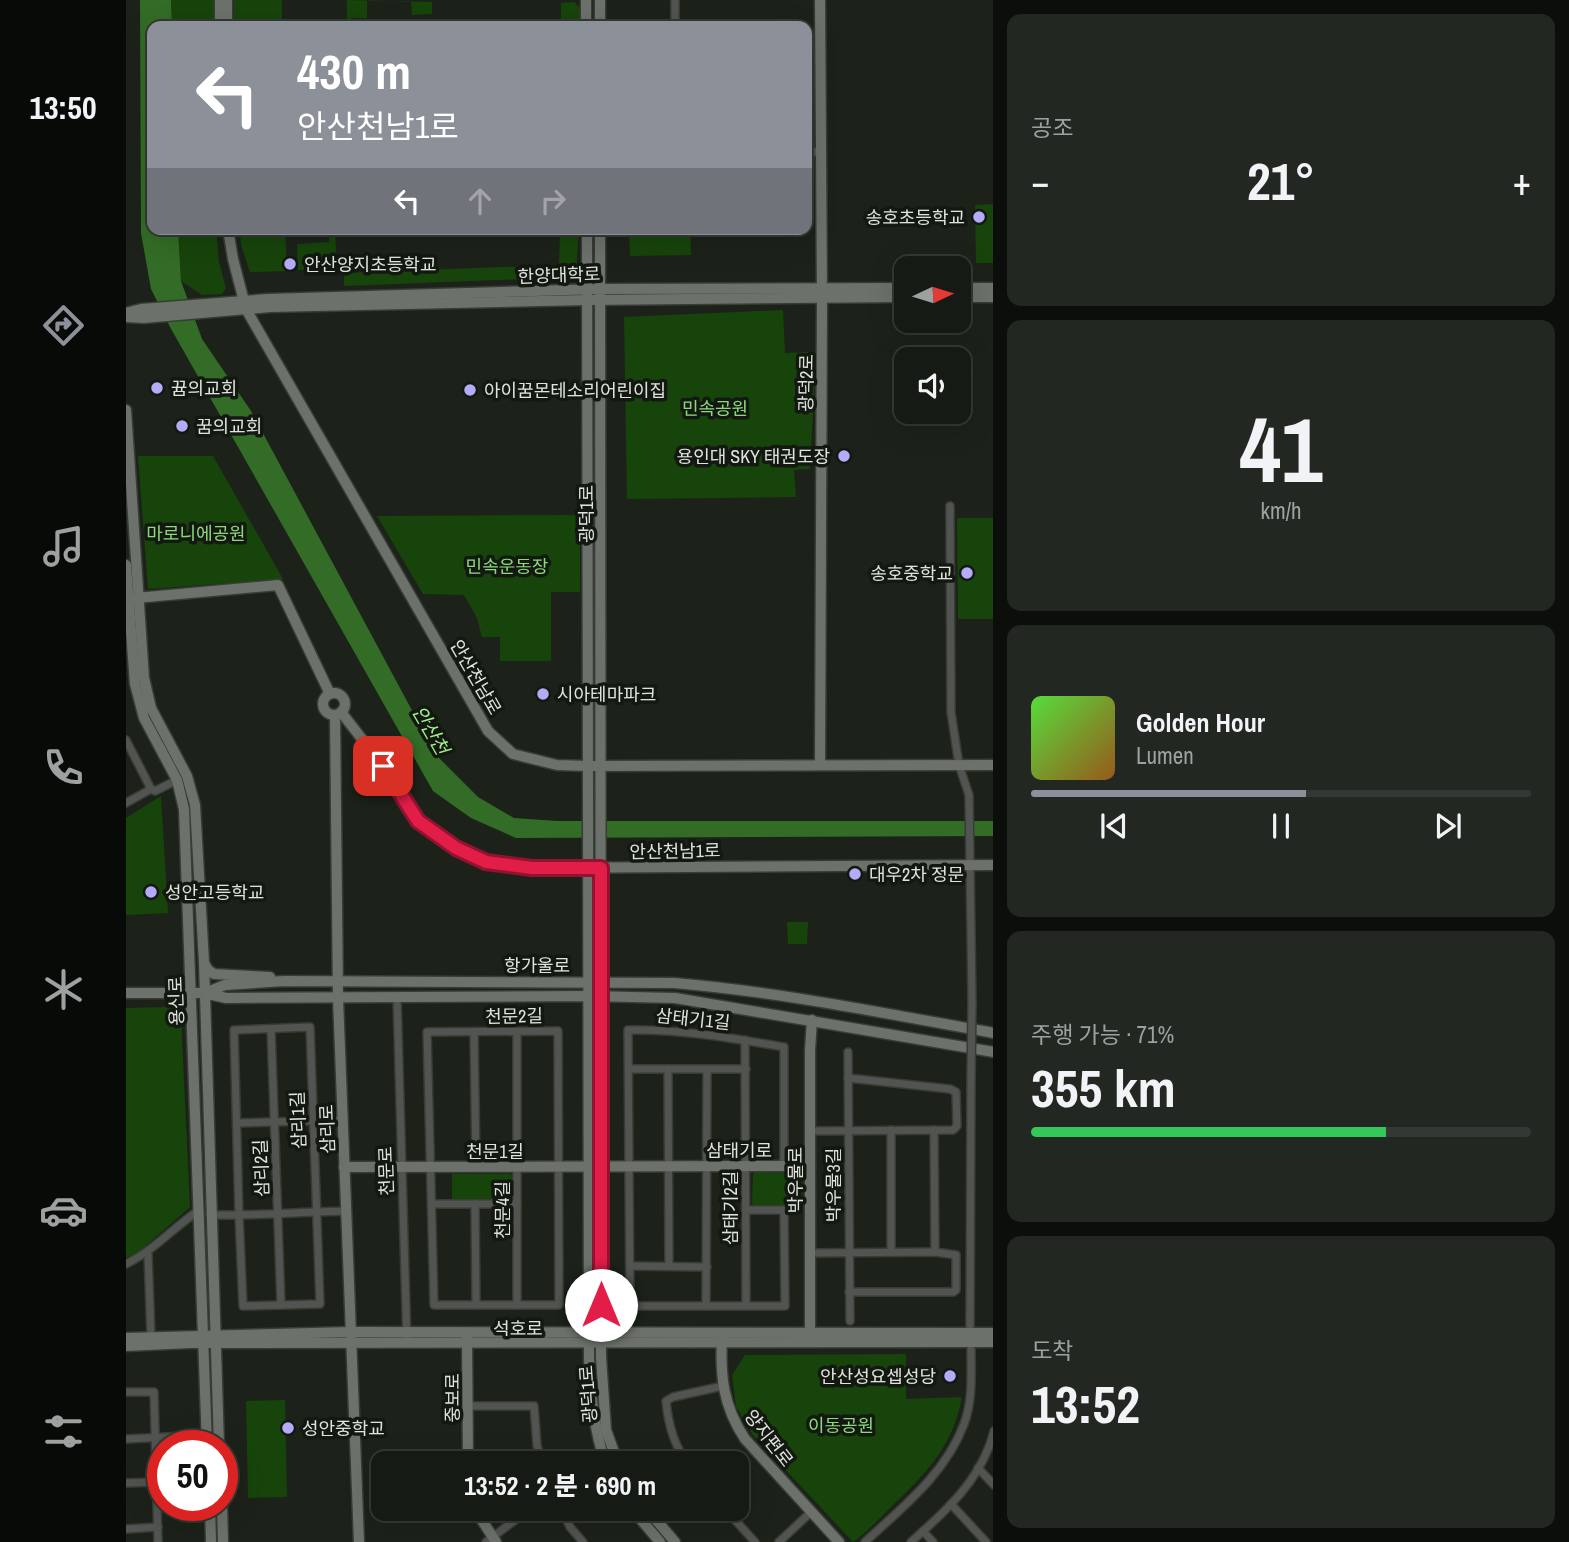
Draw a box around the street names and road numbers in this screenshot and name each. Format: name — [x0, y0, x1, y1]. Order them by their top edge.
street label: 한양대학로 — [517, 261, 601, 289]
street label: 광덕2로 — [793, 354, 819, 412]
street label: 광덕1로 — [574, 485, 599, 543]
street label: 안산천남로 — [444, 635, 508, 719]
street label: 안산천남1로 — [629, 838, 721, 864]
street label: 항가울로 — [504, 953, 570, 978]
street label: 용신로 — [163, 976, 189, 1026]
street label: 천문2길 — [485, 1003, 543, 1029]
street label: 삼태기1길 — [655, 1003, 731, 1035]
street label: 삼리1길 — [284, 1091, 312, 1149]
street label: 삼리로 — [314, 1104, 340, 1154]
street label: 삼태기로 — [706, 1138, 772, 1163]
street label: 삼리2길 — [247, 1139, 275, 1197]
street label: 천문1길 — [466, 1139, 524, 1164]
street label: 천문로 — [373, 1146, 399, 1196]
street label: 박우물로 — [783, 1147, 808, 1213]
street label: 박우물3길 — [821, 1148, 846, 1222]
street label: 삼태기2길 — [718, 1171, 743, 1245]
street label: 천문4길 — [490, 1181, 515, 1239]
street label: 석호로 — [493, 1316, 543, 1341]
street label: 광덕1로 — [574, 1364, 602, 1424]
street label: 중보로 — [440, 1373, 465, 1423]
street label: 양지편로 — [739, 1404, 799, 1472]

